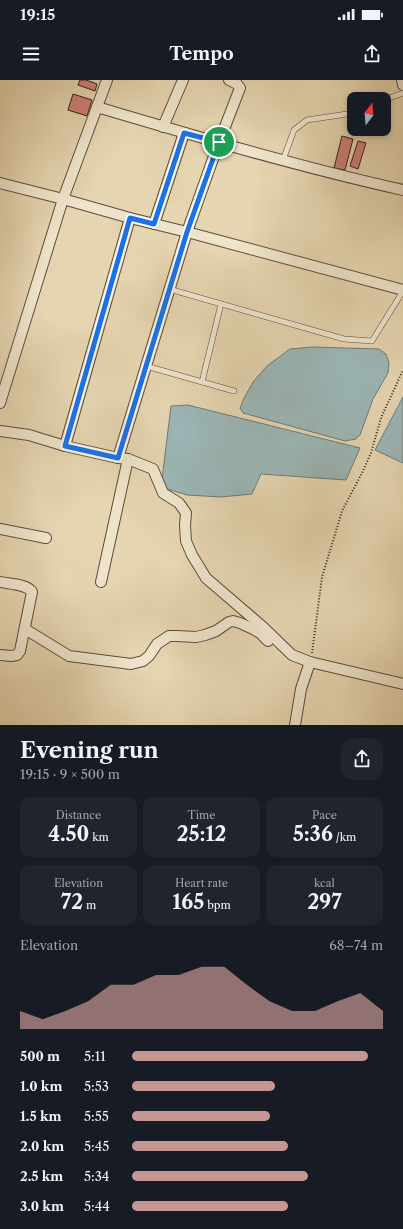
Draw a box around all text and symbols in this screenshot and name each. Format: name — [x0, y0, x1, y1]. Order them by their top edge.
text: 19:15 — [20, 5, 55, 24]
icon: menu — [20, 43, 42, 65]
text: Tempo — [169, 43, 234, 65]
icon: share — [361, 43, 383, 65]
north arrow — [347, 92, 391, 136]
map controls — [347, 92, 391, 136]
pin — [202, 125, 236, 159]
icon: arrive — [208, 131, 230, 153]
text: Evening run — [20, 737, 159, 764]
button: share — [341, 738, 383, 780]
text: 19:15 · 9 × 500 m — [20, 766, 120, 782]
text: Distance — [56, 808, 101, 822]
text: Time — [188, 808, 215, 822]
text: Pace — [312, 808, 337, 822]
text: 4.50 — [48, 822, 89, 846]
text: 25:12 — [177, 822, 226, 846]
text: 5:36 — [293, 822, 333, 846]
text: km — [89, 830, 109, 844]
text: /km — [333, 830, 356, 844]
text: Elevation — [54, 876, 103, 890]
text: Heart rate — [175, 876, 228, 890]
text: kcal — [314, 876, 335, 890]
text: 72 — [61, 890, 83, 914]
text: 165 — [172, 890, 204, 914]
text: 297 — [307, 890, 342, 914]
text: m — [83, 898, 96, 912]
text: bpm — [204, 898, 231, 912]
text: Elevation — [20, 937, 78, 953]
text: 68–74 m — [329, 937, 383, 953]
text: 500 m — [20, 1048, 60, 1064]
text: 5:11 — [84, 1048, 106, 1064]
text: 1.0 km — [20, 1078, 62, 1094]
text: 5:53 — [84, 1078, 109, 1094]
text: 1.5 km — [20, 1108, 61, 1124]
text: 5:55 — [84, 1108, 109, 1124]
text: 2.0 km — [20, 1138, 64, 1154]
text: 5:45 — [84, 1138, 109, 1154]
text: 2.5 km — [20, 1168, 63, 1184]
text: 5:34 — [84, 1168, 109, 1184]
text: 3.0 km — [20, 1198, 64, 1214]
text: 5:44 — [84, 1198, 110, 1214]

